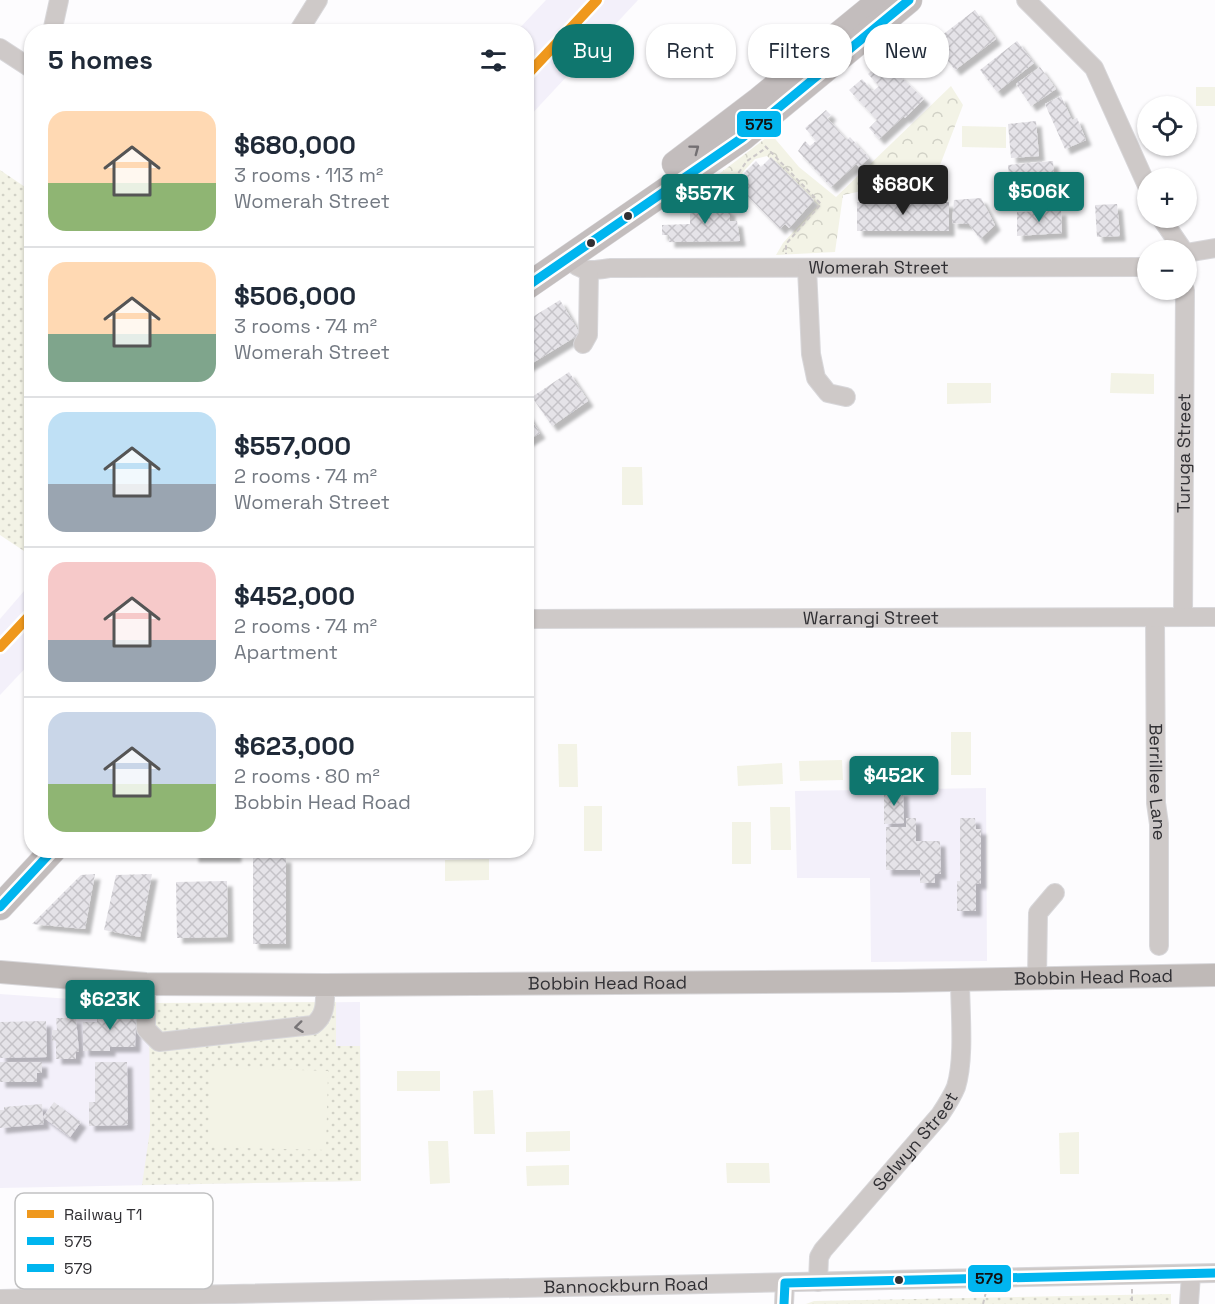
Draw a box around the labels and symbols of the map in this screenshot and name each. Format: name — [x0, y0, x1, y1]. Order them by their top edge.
line badge: 575 — [736, 110, 782, 138]
text: 575 — [745, 114, 773, 135]
one-way arrow — [688, 145, 699, 156]
pin: $680K — [861, 165, 945, 216]
pin: $506K — [997, 172, 1081, 223]
pin: $557K — [663, 174, 747, 225]
unlabelled marker — [622, 210, 634, 222]
unlabelled marker — [585, 237, 597, 249]
street label: Womerah Street — [808, 255, 949, 279]
street label: Turuga Street — [1172, 393, 1195, 513]
street label: Warrangi Street — [803, 606, 939, 629]
street label: Berrillee Lane — [1145, 723, 1171, 840]
pin: $452K — [852, 756, 936, 807]
street label: Bobbin Head Road — [1014, 964, 1173, 990]
street label: Bobbin Head Road — [528, 970, 687, 995]
pin: $623K — [68, 980, 152, 1031]
one-way arrow — [295, 1020, 304, 1032]
street label: Selwyn Street — [867, 1088, 963, 1195]
legend — [15, 1193, 213, 1289]
text: Railway T1 — [64, 1204, 142, 1225]
text: 575 — [64, 1231, 92, 1252]
text: 579 — [64, 1258, 92, 1279]
line badge: 579 — [967, 1264, 1012, 1293]
text: 579 — [975, 1268, 1003, 1289]
street label: Bannockburn Road — [543, 1272, 709, 1298]
unlabelled marker — [893, 1274, 905, 1286]

